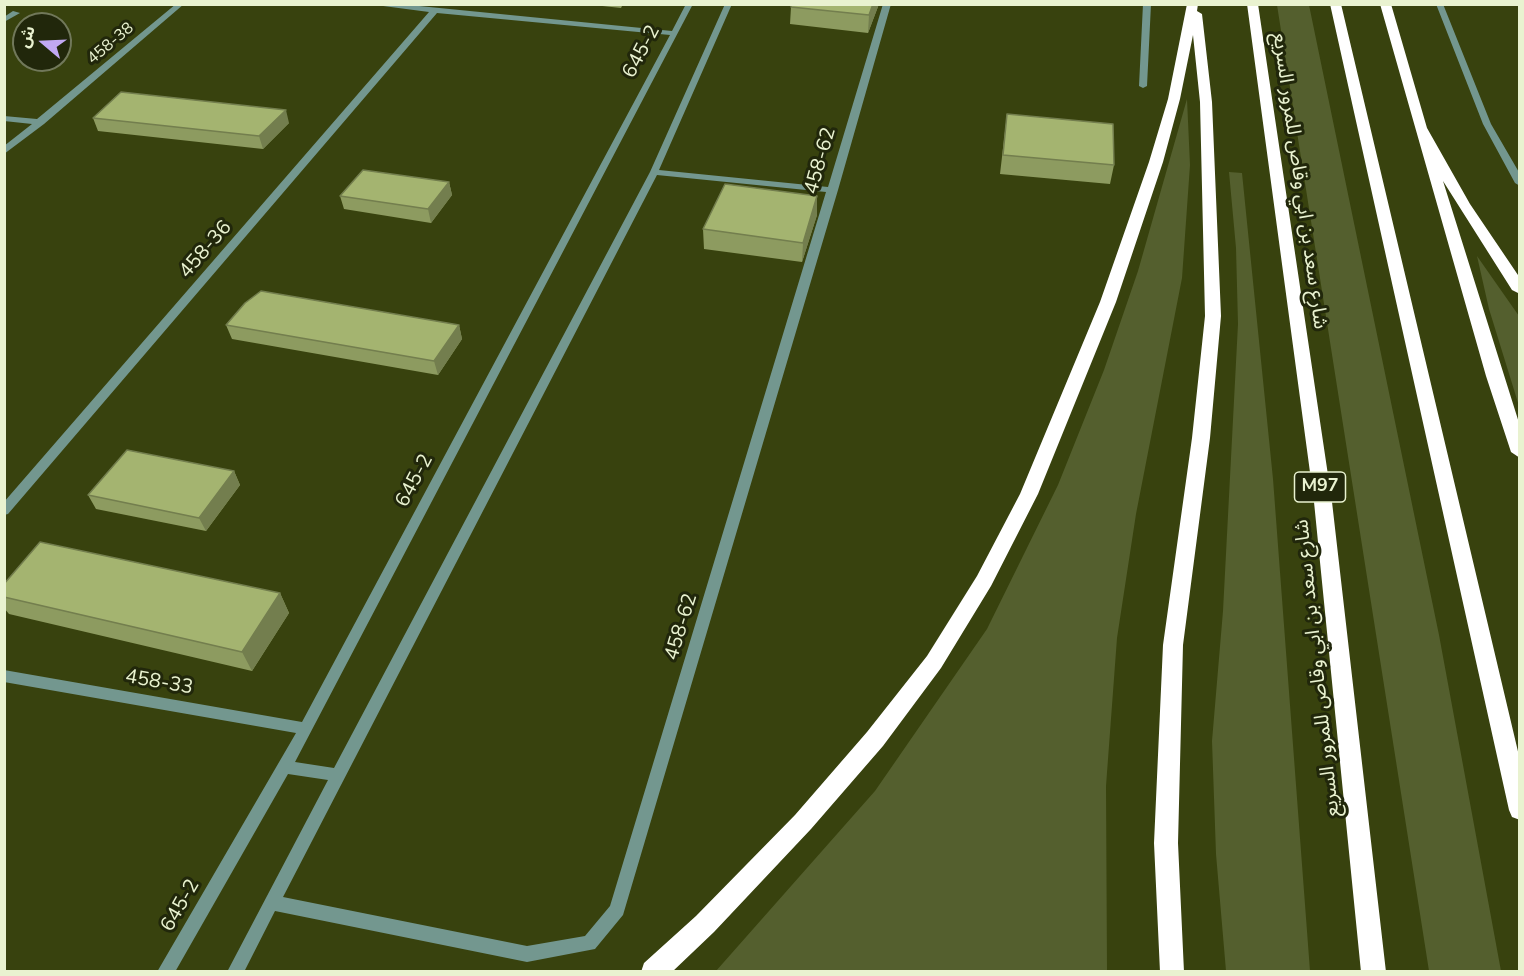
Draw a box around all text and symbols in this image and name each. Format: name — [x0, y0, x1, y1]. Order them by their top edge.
north arrow — [12, 12, 72, 72]
street label: 458-38 — [84, 19, 138, 69]
street label: 645-2 — [618, 21, 666, 83]
text: ش — [13, 23, 41, 51]
street label: شارع سعد بن ابي وقاص للمرور السريع — [1266, 31, 1332, 331]
street label: 458-62 — [800, 125, 842, 197]
street label: 458-36 — [174, 216, 238, 284]
street label: 645-2 — [391, 450, 439, 512]
road number: M97 — [1294, 472, 1346, 502]
street label: شارع سعد بن ابي وقاص للمرور السريع — [1290, 518, 1346, 818]
street label: 458-62 — [661, 591, 703, 663]
street label: 458-33 — [123, 665, 195, 701]
street label: 645-2 — [156, 876, 206, 936]

